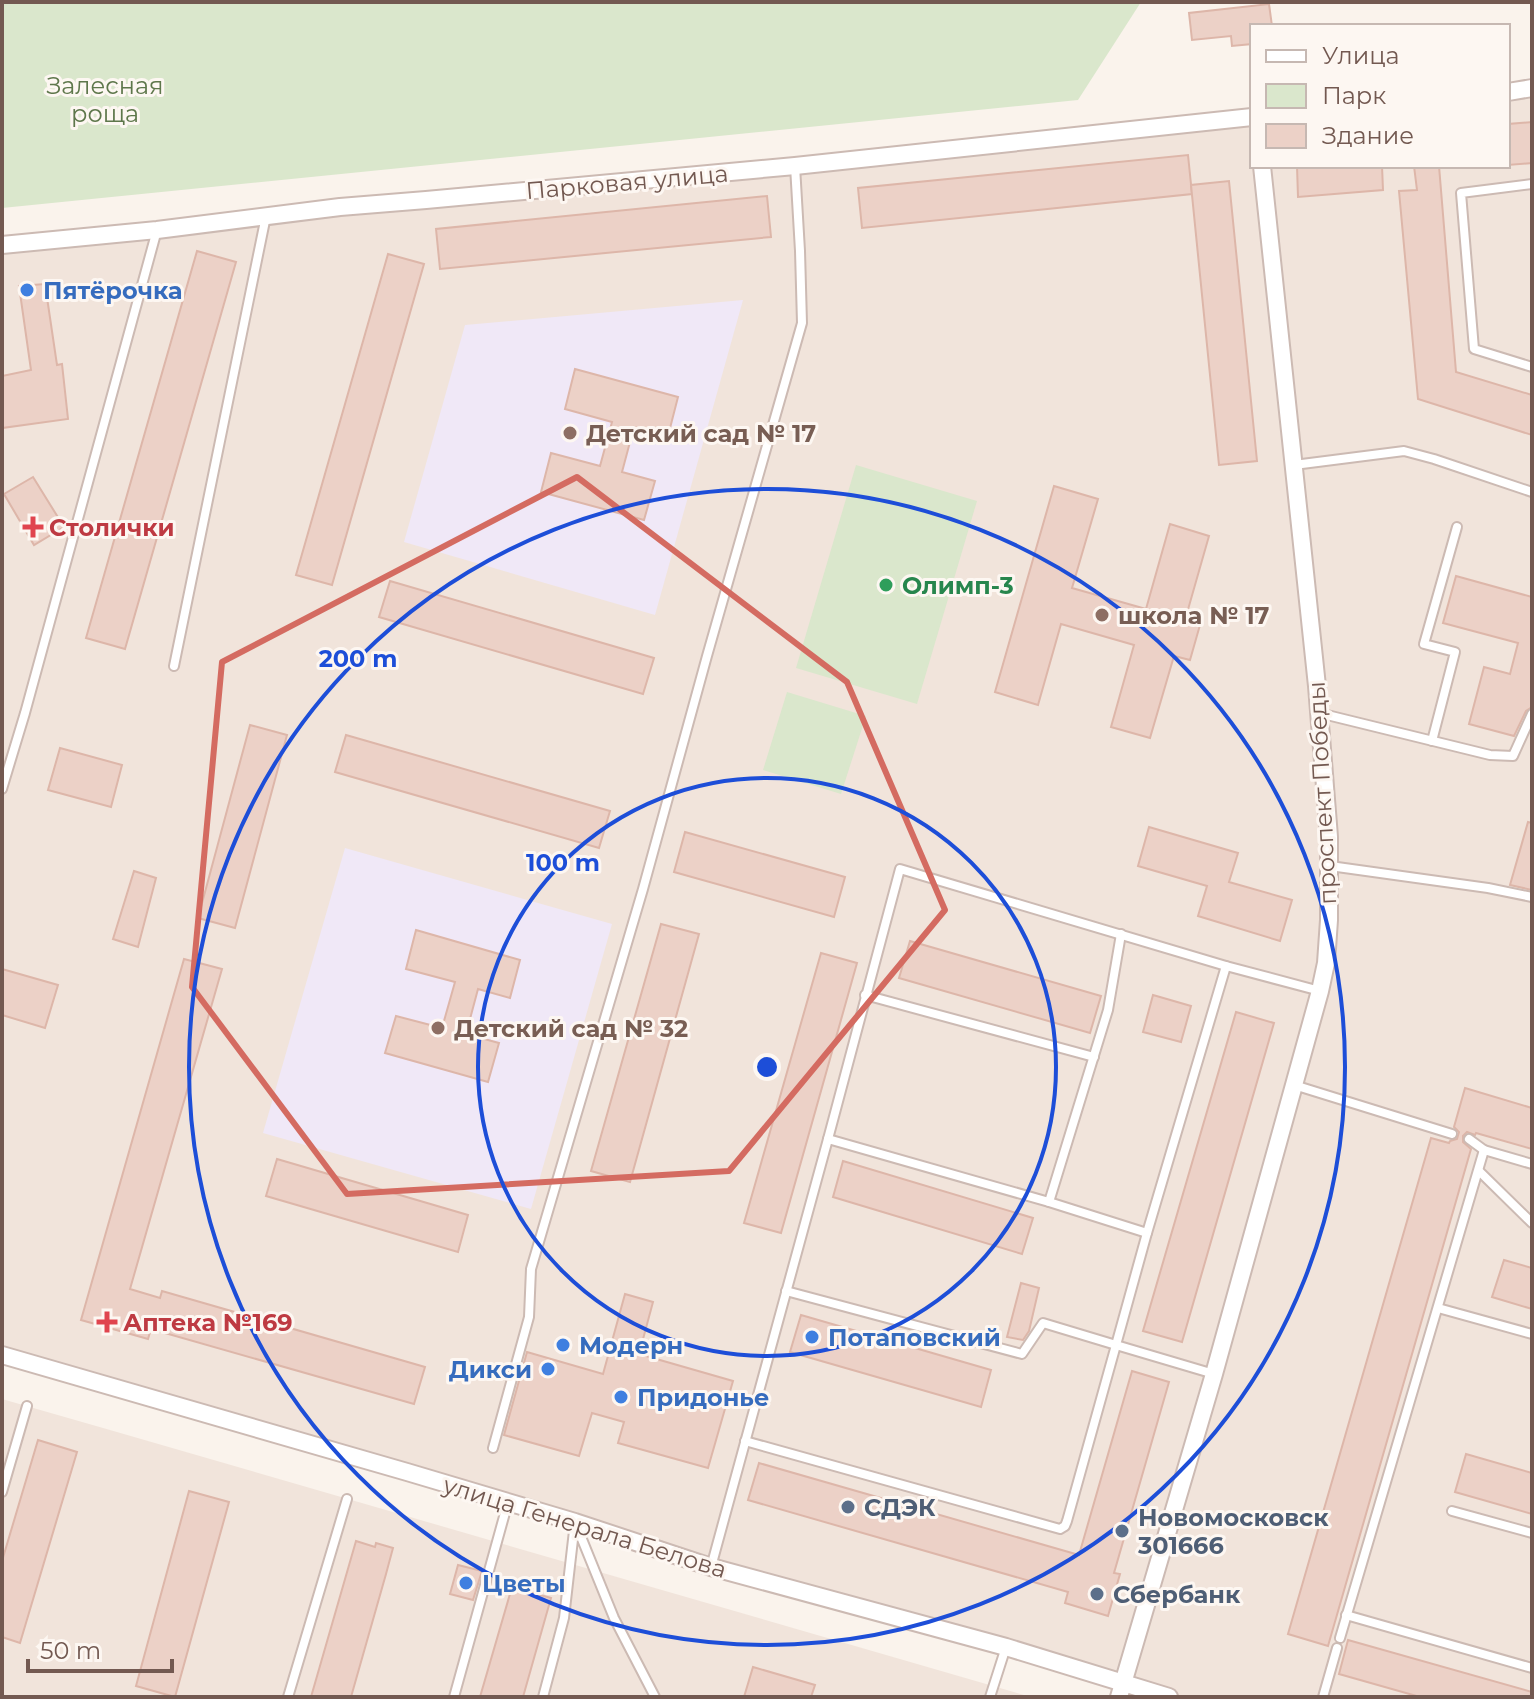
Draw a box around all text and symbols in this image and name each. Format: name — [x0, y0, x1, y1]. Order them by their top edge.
legend — [1250, 24, 1510, 168]
text: Улица — [1322, 41, 1400, 70]
park label: Залесная роща — [46, 71, 164, 128]
text: Парк — [1322, 81, 1386, 110]
text: Здание — [1322, 121, 1414, 150]
street label: Парковая улица — [524, 159, 730, 205]
place label: Пятёрочка — [43, 276, 183, 305]
marker: Пятёрочка — [18, 281, 36, 299]
place label: Детский сад № 17 — [586, 419, 816, 448]
marker: Детский сад № 17 — [561, 424, 579, 442]
place label: Столички — [49, 513, 175, 542]
marker: Столички — [24, 518, 42, 536]
place label: Олимп-3 — [902, 571, 1014, 600]
marker: Олимп-3 — [877, 576, 895, 594]
place label: школа № 17 — [1118, 601, 1270, 630]
marker: школа № 17 — [1093, 606, 1111, 624]
text: 200 m — [319, 644, 397, 673]
street label: проспект Победы — [1302, 681, 1342, 905]
text: 100 m — [526, 848, 600, 877]
place label: Детский сад № 32 — [454, 1014, 688, 1043]
marker: Детский сад № 32 — [429, 1019, 447, 1037]
centre of rings — [753, 1053, 781, 1081]
place label: Аптека №169 — [123, 1308, 293, 1337]
marker: Аптека №169 — [98, 1313, 116, 1331]
place label: Потаповский — [828, 1323, 1001, 1352]
marker: Потаповский — [803, 1328, 821, 1346]
place label: Модерн — [579, 1331, 683, 1360]
marker: Модерн — [554, 1336, 572, 1354]
place label: Дикси — [449, 1355, 532, 1384]
marker: Дикси — [539, 1360, 557, 1378]
place label: Придонье — [637, 1383, 769, 1412]
marker: Придонье — [612, 1388, 630, 1406]
street label: улица Генерала Белова — [439, 1470, 730, 1584]
place label: СДЭК — [864, 1493, 936, 1522]
marker: СДЭК — [839, 1498, 857, 1516]
place label: Новомосковск 301666 — [1137, 1503, 1329, 1560]
marker: Новомосковск 301666 — [1113, 1522, 1131, 1540]
place label: Цветы — [482, 1569, 566, 1598]
marker: Цветы — [457, 1574, 475, 1592]
place label: Сбербанк — [1113, 1580, 1241, 1609]
marker: Сбербанк — [1088, 1585, 1106, 1603]
scale bar — [28, 1623, 172, 1673]
text: 50 m — [40, 1636, 101, 1665]

